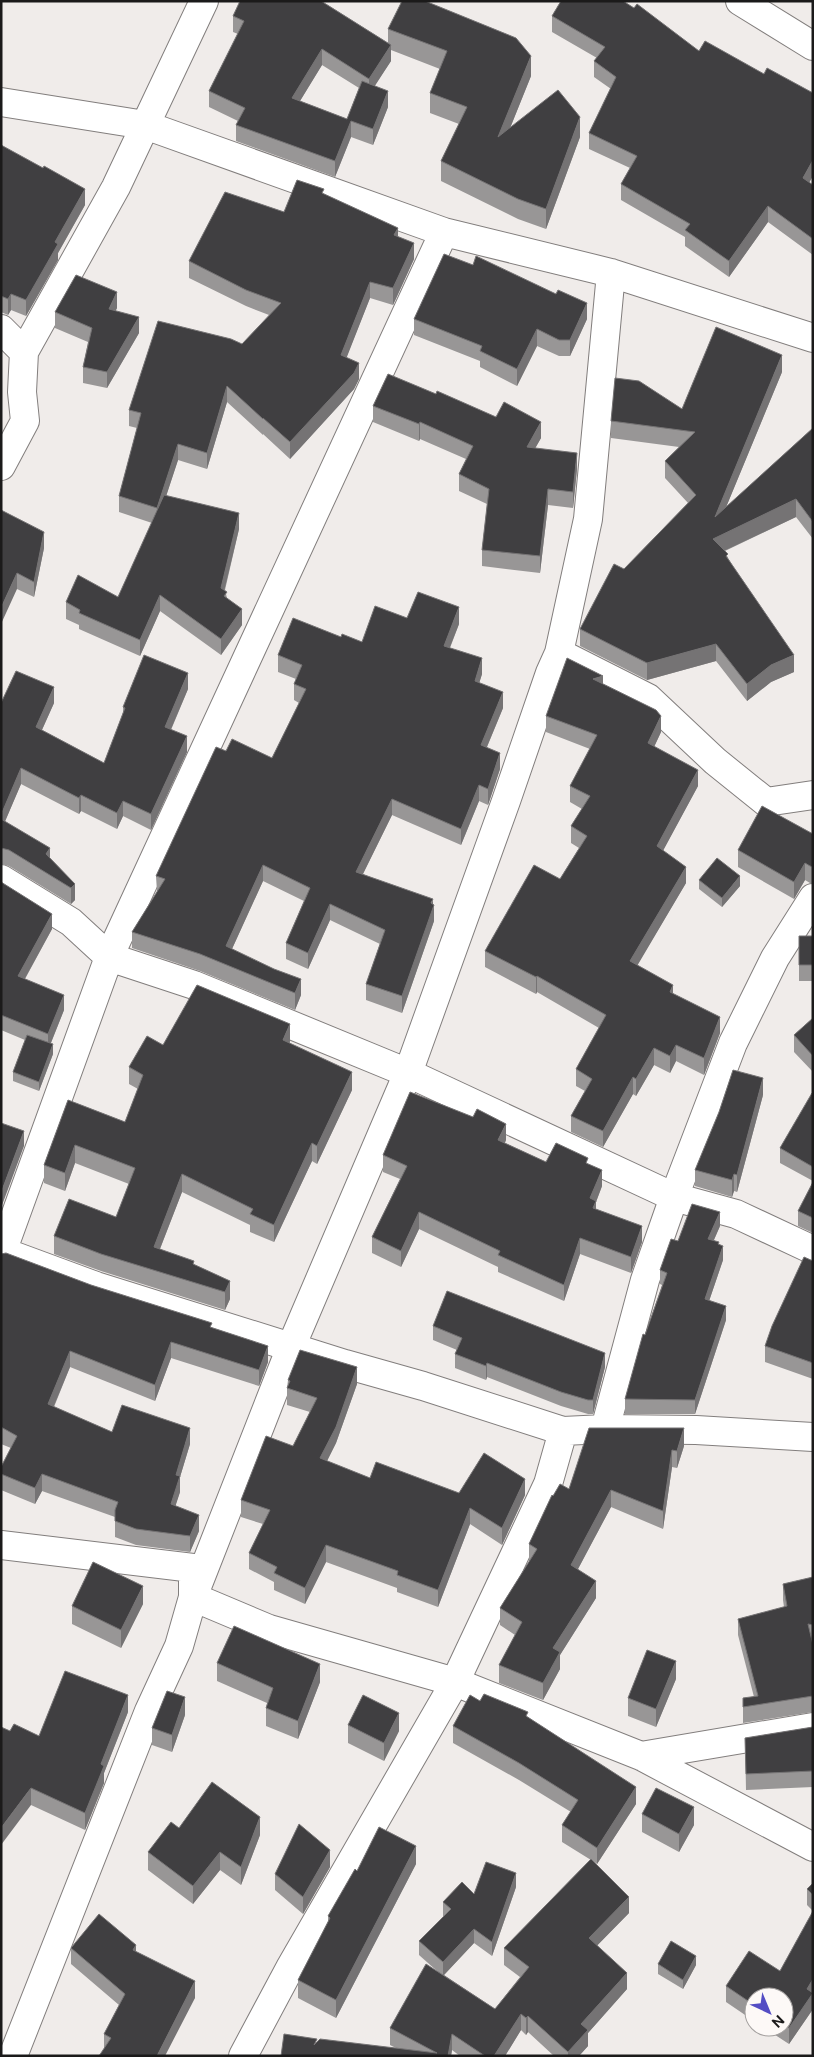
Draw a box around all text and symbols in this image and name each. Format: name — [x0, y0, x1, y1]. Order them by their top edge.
north arrow — [744, 1987, 794, 2037]
text: N — [769, 2012, 788, 2031]

